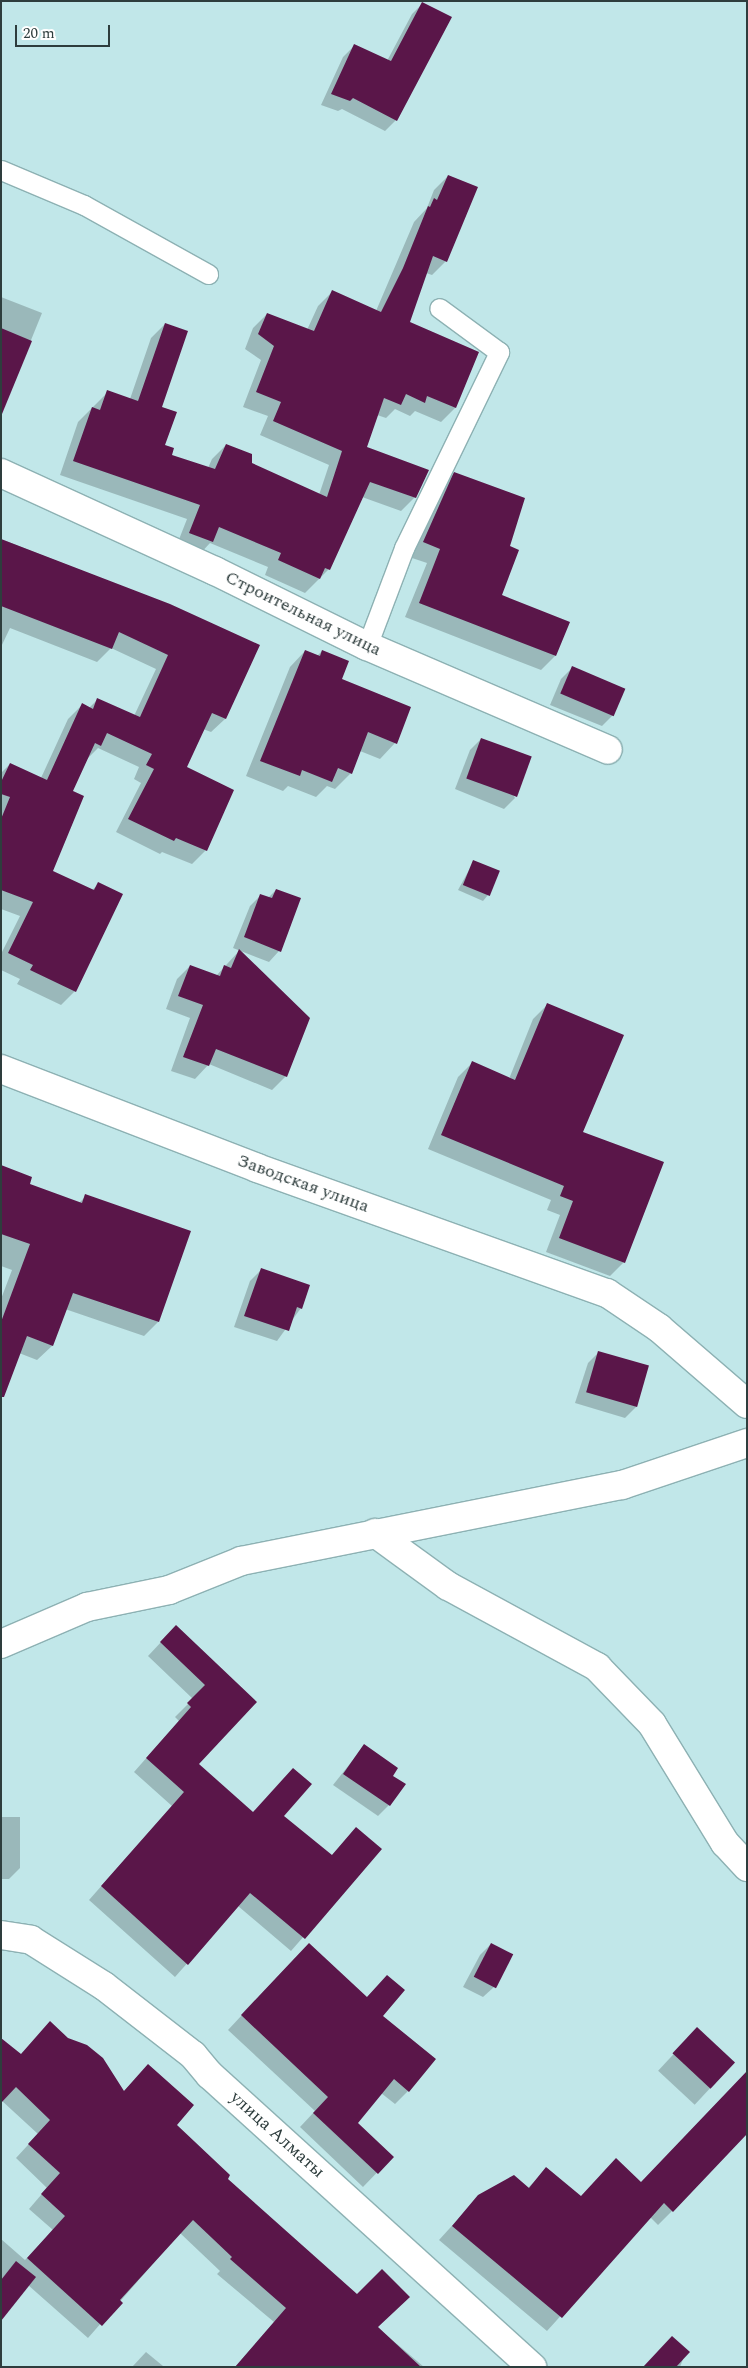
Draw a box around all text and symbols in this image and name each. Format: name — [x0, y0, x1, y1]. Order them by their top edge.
scale bar — [18, 15, 112, 47]
text: 20 m — [23, 22, 55, 45]
street label: Строительная улица — [221, 567, 385, 661]
street label: Заводская улица — [234, 1150, 372, 1218]
street label: улица Алматы — [225, 2087, 329, 2183]

